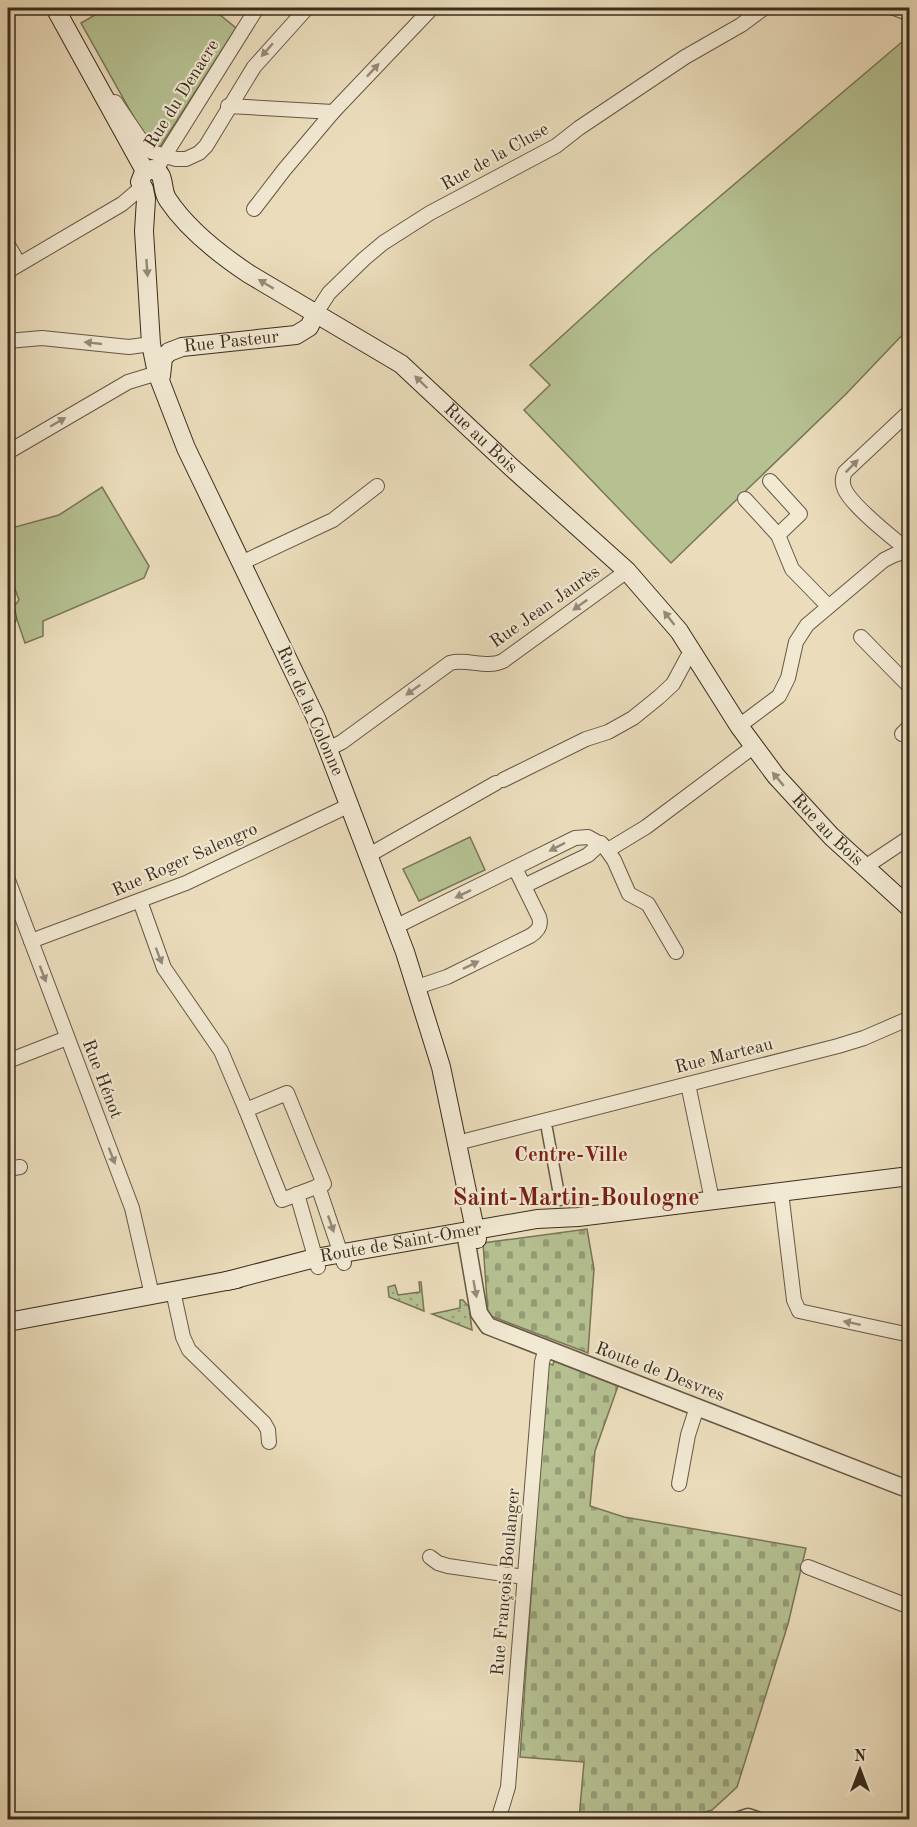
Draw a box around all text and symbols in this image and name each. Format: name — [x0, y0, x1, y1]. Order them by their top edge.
street label: Rue du Denacre — [141, 37, 223, 151]
one-way arrow — [261, 42, 274, 58]
one-way arrow — [366, 63, 380, 77]
street label: Rue de la Cluse — [438, 120, 552, 194]
one-way arrow — [142, 259, 152, 278]
one-way arrow — [258, 278, 274, 289]
street label: Rue Pasteur — [183, 328, 280, 356]
one-way arrow — [84, 338, 103, 348]
one-way arrow — [414, 376, 428, 390]
street label: Rue au Bois — [440, 400, 521, 477]
one-way arrow — [50, 417, 66, 428]
one-way arrow — [845, 459, 859, 474]
street label: Rue Jean Jaurès — [487, 562, 603, 651]
one-way arrow — [573, 599, 588, 611]
one-way arrow — [663, 610, 675, 625]
street label: Rue de la Colonne — [273, 643, 347, 779]
one-way arrow — [405, 684, 421, 696]
one-way arrow — [772, 772, 785, 787]
street label: Rue au Bois — [788, 790, 867, 870]
street label: Rue Roger Salengro — [110, 820, 260, 900]
one-way arrow — [549, 842, 566, 851]
one-way arrow — [454, 889, 471, 898]
one-way arrow — [155, 947, 165, 965]
one-way arrow — [462, 961, 479, 970]
one-way arrow — [39, 965, 48, 983]
street label: Rue Marteau — [673, 1035, 775, 1077]
street label: Rue Hénot — [79, 1037, 125, 1121]
district label: Centre-Ville — [514, 1145, 628, 1166]
one-way arrow — [108, 1147, 118, 1165]
district label: Saint-Martin-Boulogne — [453, 1187, 699, 1211]
one-way arrow — [327, 1215, 336, 1233]
street label: Route de Saint-Omer — [318, 1220, 484, 1266]
one-way arrow — [471, 1280, 480, 1299]
one-way arrow — [842, 1318, 861, 1327]
street label: Route de Desvres — [593, 1339, 727, 1405]
street label: Rue François Boulanger — [489, 1487, 523, 1677]
north arrow — [830, 1740, 890, 1800]
text: N — [854, 1749, 867, 1765]

